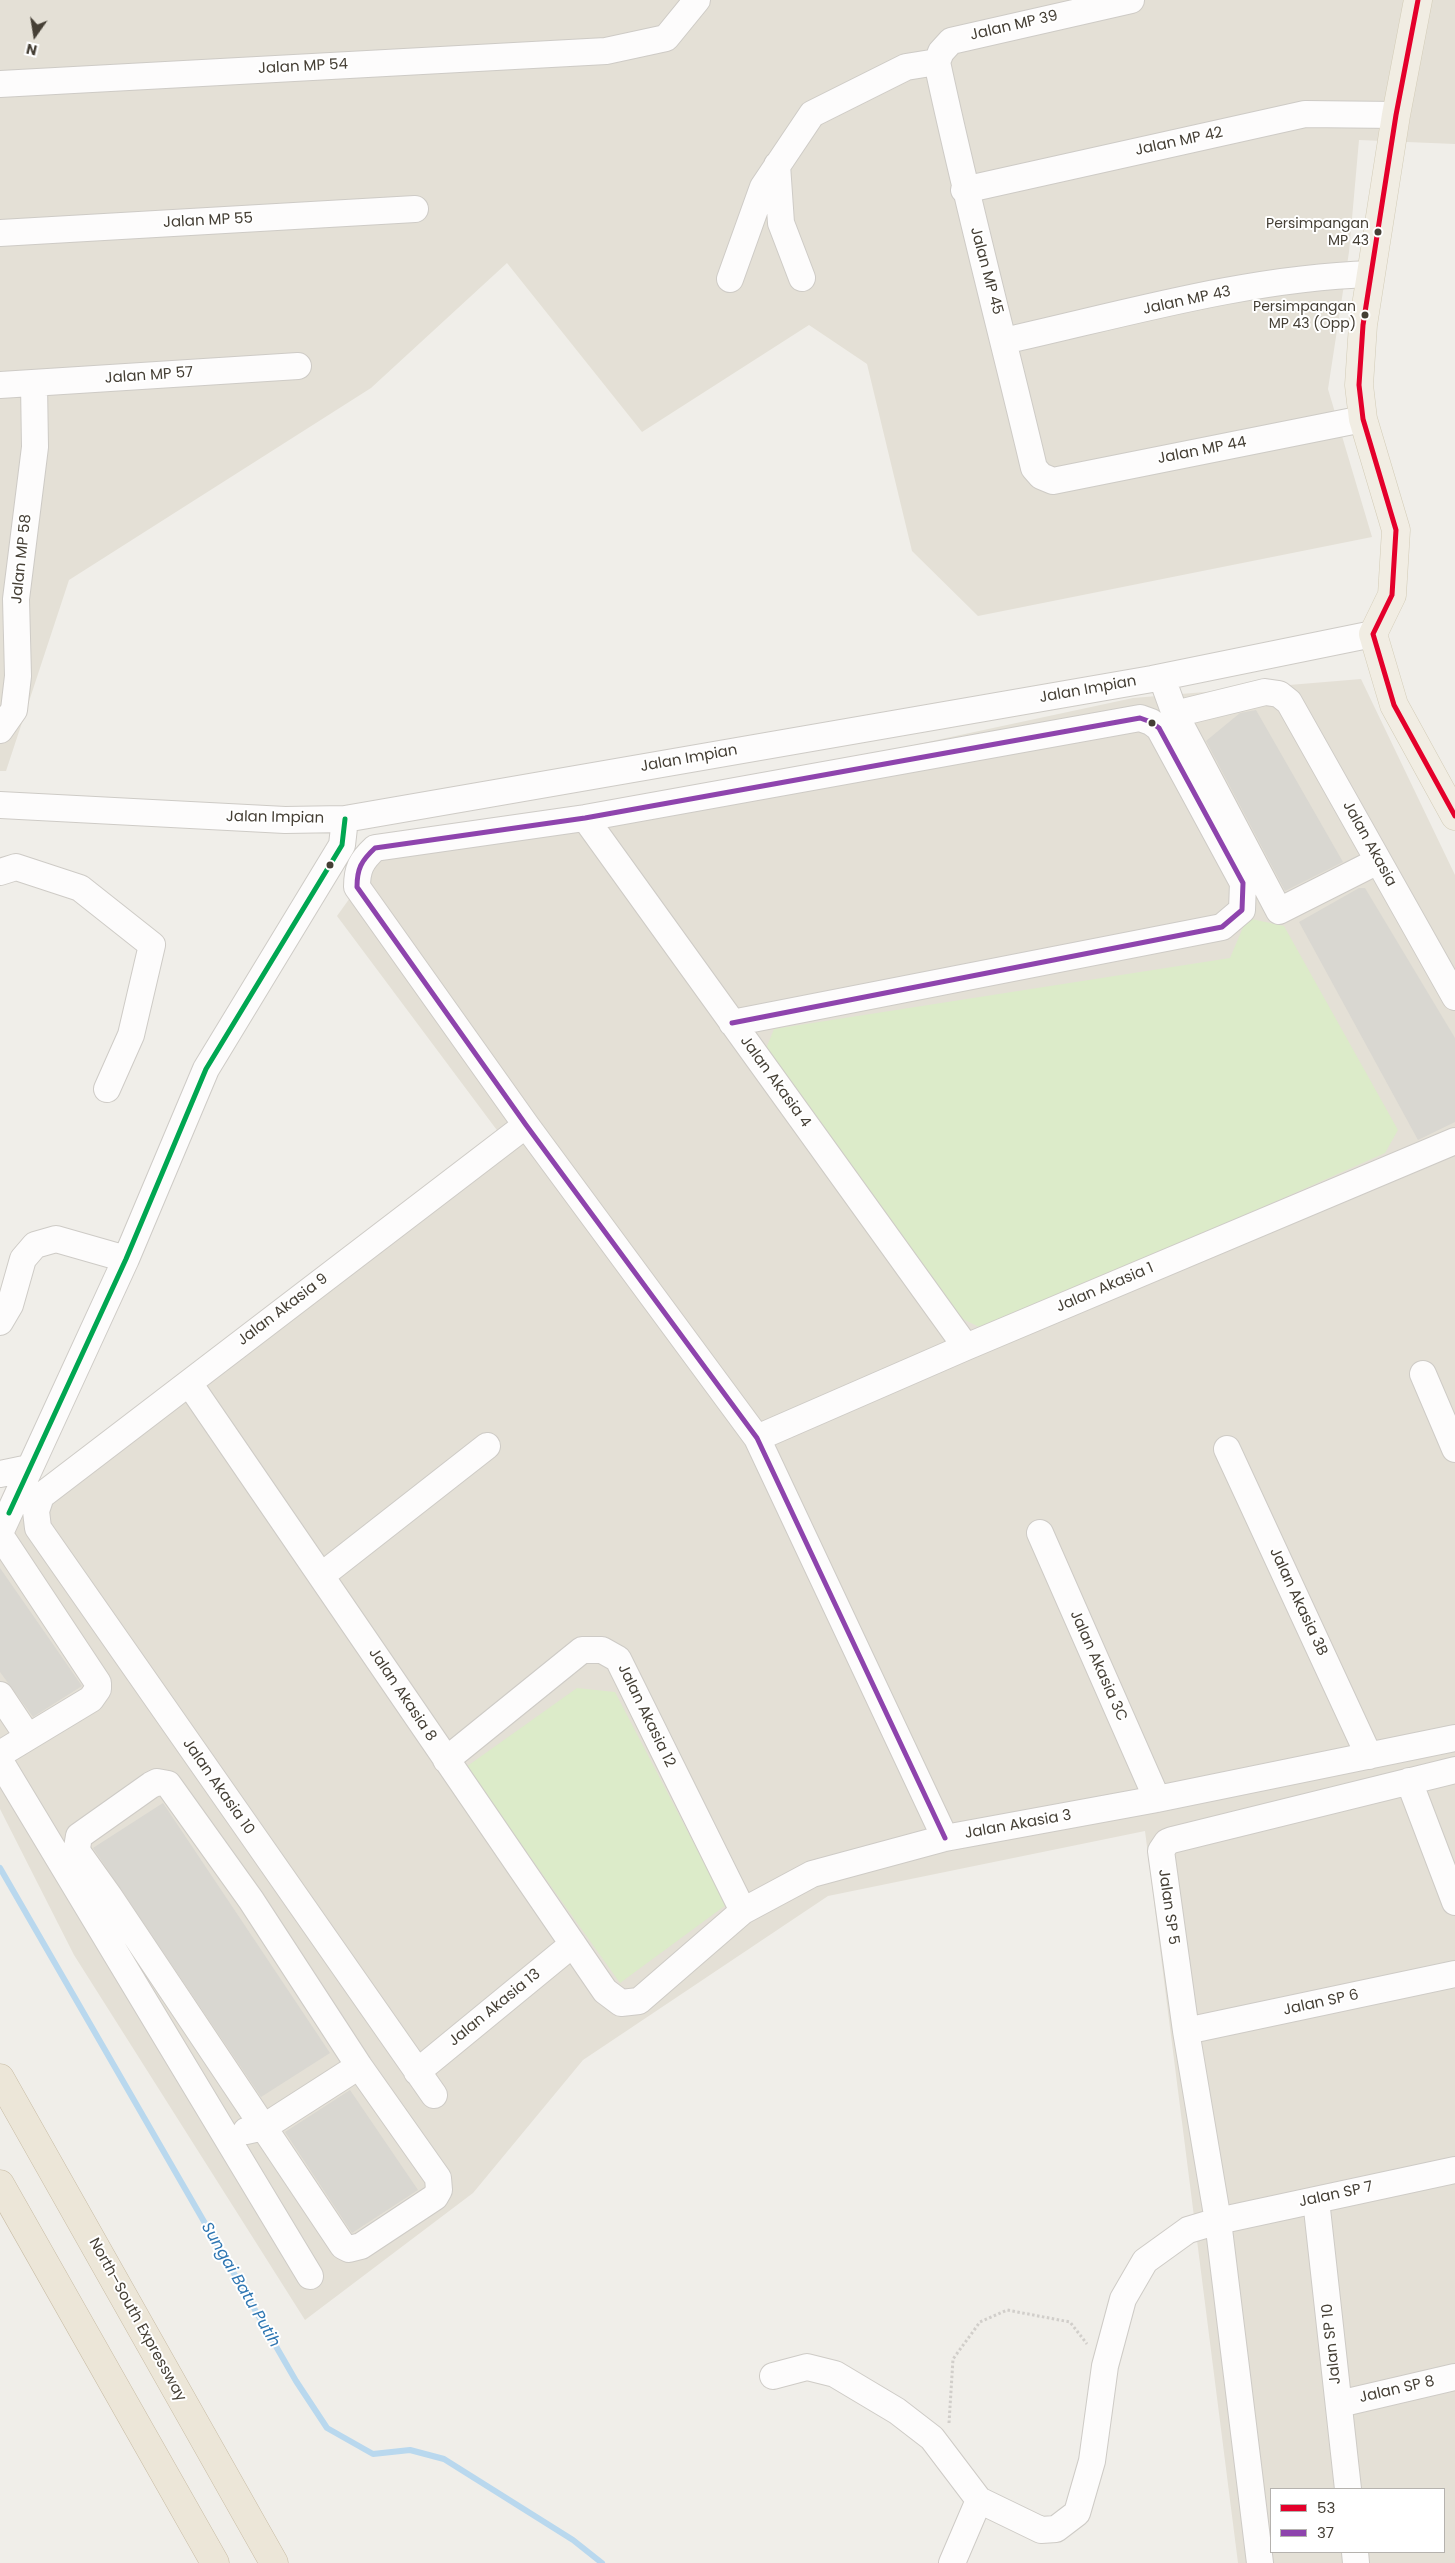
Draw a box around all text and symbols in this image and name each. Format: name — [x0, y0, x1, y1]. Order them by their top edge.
street label: Jalan MP 39 — [968, 7, 1060, 45]
north arrow — [10, 10, 60, 60]
text: N — [24, 39, 39, 61]
street label: Jalan MP 54 — [258, 56, 348, 78]
street label: Jalan MP 42 — [1134, 124, 1224, 160]
street label: Jalan MP 55 — [163, 210, 253, 232]
place label: Persimpangan MP 43 — [1266, 216, 1369, 248]
street label: Jalan MP 45 — [966, 225, 1006, 317]
marker: Persimpangan MP 43 — [1373, 227, 1383, 237]
street label: Jalan MP 43 — [1141, 283, 1233, 319]
place label: Persimpangan MP 43 (Opp) — [1253, 299, 1356, 332]
marker: Persimpangan MP 43 (Opp) — [1360, 310, 1370, 320]
street label: Jalan MP 57 — [104, 364, 194, 388]
street label: Jalan MP 44 — [1156, 434, 1248, 468]
street label: Jalan MP 58 — [8, 513, 36, 605]
street label: Jalan Impian — [1038, 673, 1138, 707]
unlabelled marker — [1147, 718, 1157, 728]
street label: Jalan Impian — [639, 742, 739, 776]
street label: Jalan Akasia — [1338, 798, 1400, 890]
street label: Jalan Impian — [226, 808, 324, 828]
unlabelled marker — [325, 860, 335, 870]
street label: Jalan Akasia 4 — [736, 1033, 814, 1131]
street label: Jalan Akasia 1 — [1054, 1259, 1156, 1317]
street label: Jalan Akasia 9 — [234, 1270, 332, 1350]
street label: Jalan Akasia 3B — [1265, 1545, 1331, 1659]
street label: Jalan Akasia 3C — [1065, 1608, 1131, 1724]
street label: Jalan Akasia 8 — [364, 1645, 440, 1745]
street label: Jalan Akasia 12 — [613, 1661, 679, 1771]
street label: Jalan Akasia 10 — [178, 1735, 258, 1839]
street label: Jalan Akasia 3 — [963, 1807, 1073, 1843]
street label: Jalan SP 5 — [1154, 1868, 1182, 1946]
street label: Jalan Akasia 13 — [446, 1966, 544, 2050]
street label: Jalan SP 6 — [1282, 1986, 1360, 2020]
street label: Jalan SP 7 — [1297, 2178, 1375, 2212]
water label: Sungai Batu Putih — [196, 2219, 284, 2351]
street label: North–South Expressway — [84, 2235, 190, 2405]
street label: Jalan SP 10 — [1319, 2303, 1345, 2385]
street label: Jalan SP 8 — [1358, 2373, 1436, 2407]
legend — [1270, 2488, 1445, 2553]
text: 53 — [1317, 2497, 1335, 2518]
text: 37 — [1317, 2522, 1334, 2543]

